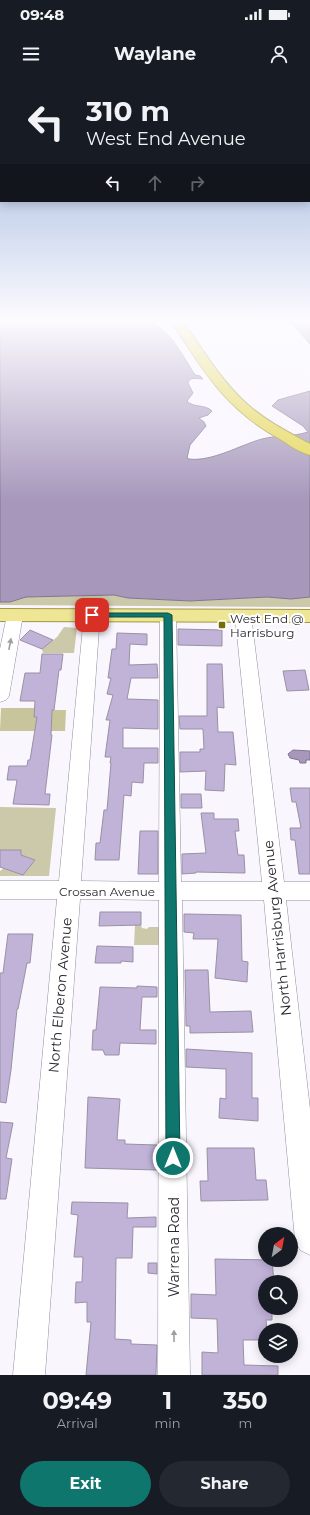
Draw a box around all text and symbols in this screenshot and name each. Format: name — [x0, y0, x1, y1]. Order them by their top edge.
text: 09:48 — [20, 5, 64, 24]
icon: menu — [20, 43, 42, 65]
text: Waylane — [114, 43, 196, 65]
icon: person — [268, 43, 290, 65]
text: 310 m — [86, 94, 170, 128]
icon: left — [20, 96, 72, 148]
text: West End Avenue — [86, 128, 246, 150]
icon: left — [102, 172, 124, 194]
icon: ahead — [144, 172, 166, 194]
icon: right — [186, 172, 208, 194]
pin — [75, 598, 109, 632]
icon: arrive — [81, 604, 103, 626]
place label: West End @ Harrisburg — [230, 611, 304, 640]
marker: West End @ Harrisburg — [217, 620, 227, 630]
one-way arrow — [7, 638, 13, 650]
street label: North Harrisburg Avenue — [259, 839, 295, 1017]
street label: Crossan Avenue — [59, 884, 155, 899]
street label: North Elberon Avenue — [44, 916, 76, 1074]
position arrow — [152, 1137, 194, 1179]
street label: Warrena Road — [165, 1197, 183, 1297]
north arrow — [258, 1227, 298, 1267]
map controls — [258, 1227, 298, 1363]
button: search — [258, 1275, 298, 1315]
button: layers — [258, 1323, 298, 1363]
one-way arrow — [171, 1329, 177, 1342]
text: 09:49 — [42, 1386, 112, 1415]
text: 1 — [163, 1386, 172, 1415]
text: 350 — [223, 1386, 268, 1415]
text: Arrival — [57, 1415, 98, 1431]
text: min — [154, 1415, 181, 1431]
text: m — [238, 1415, 252, 1431]
button: Exit — [20, 1461, 151, 1507]
button: Share — [159, 1461, 290, 1507]

